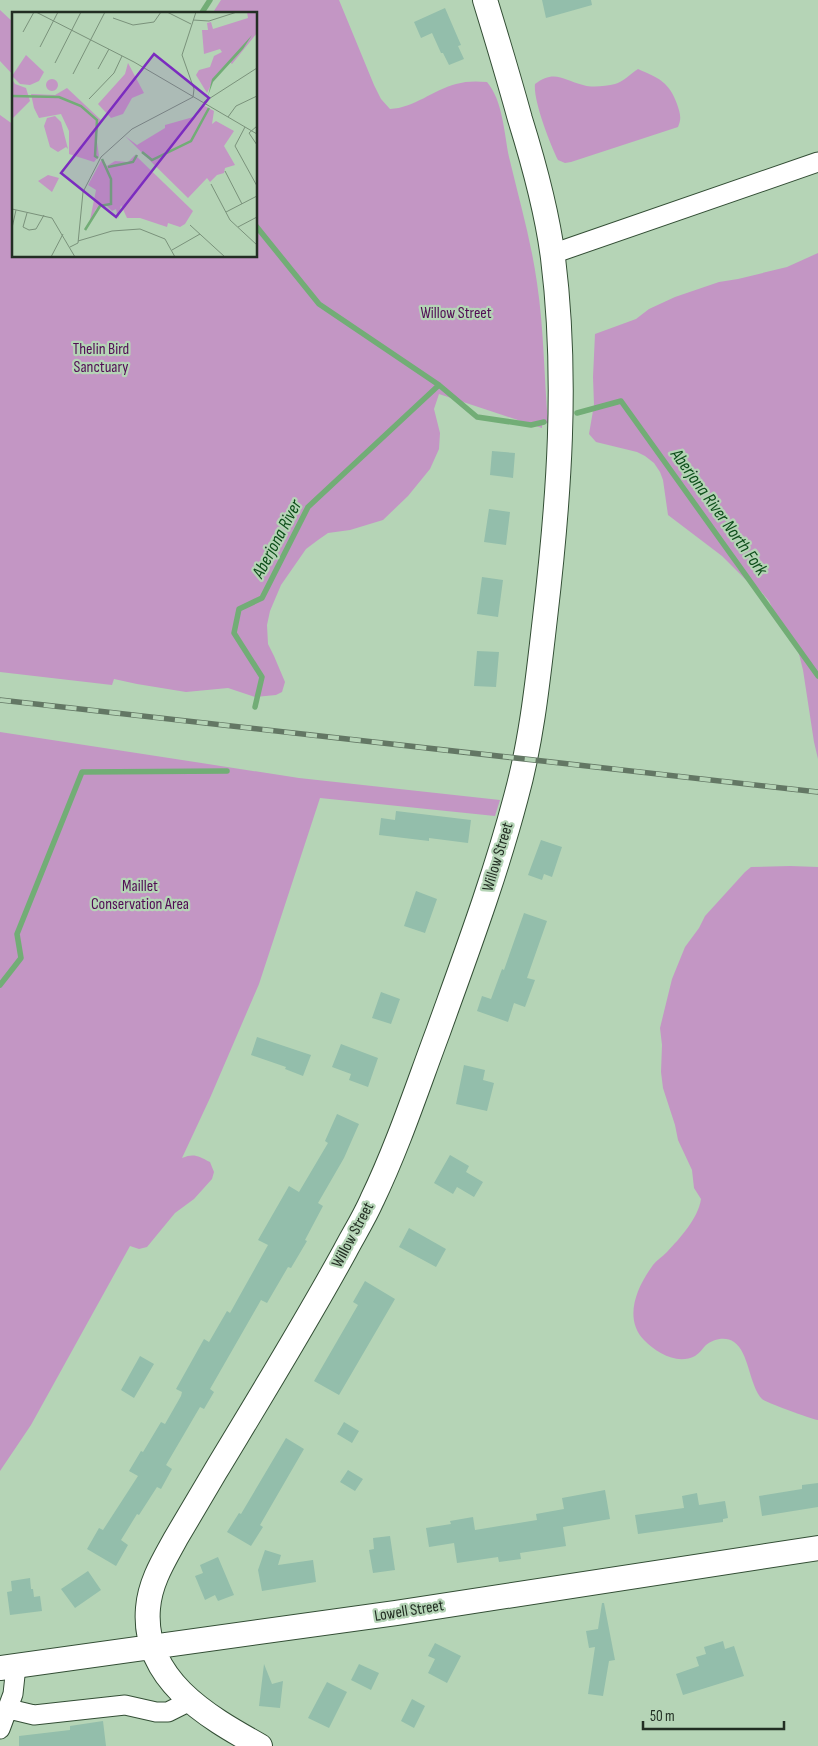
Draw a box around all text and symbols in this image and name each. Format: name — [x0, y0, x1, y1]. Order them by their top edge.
inset map — [12, 12, 258, 258]
park label: Willow Street — [420, 304, 492, 323]
park label: Thelin Bird Sanctuary — [73, 340, 129, 377]
water label: Aberjona River North Fork — [666, 444, 773, 580]
water label: Aberjona River — [247, 496, 307, 583]
street label: Willow Street — [479, 820, 518, 894]
park label: Maillet Conservation Area — [91, 877, 189, 914]
street label: Willow Street — [328, 1199, 378, 1271]
street label: Lowell Street — [373, 1596, 445, 1626]
scale bar — [643, 1698, 784, 1730]
text: 50 m — [650, 1707, 675, 1726]

